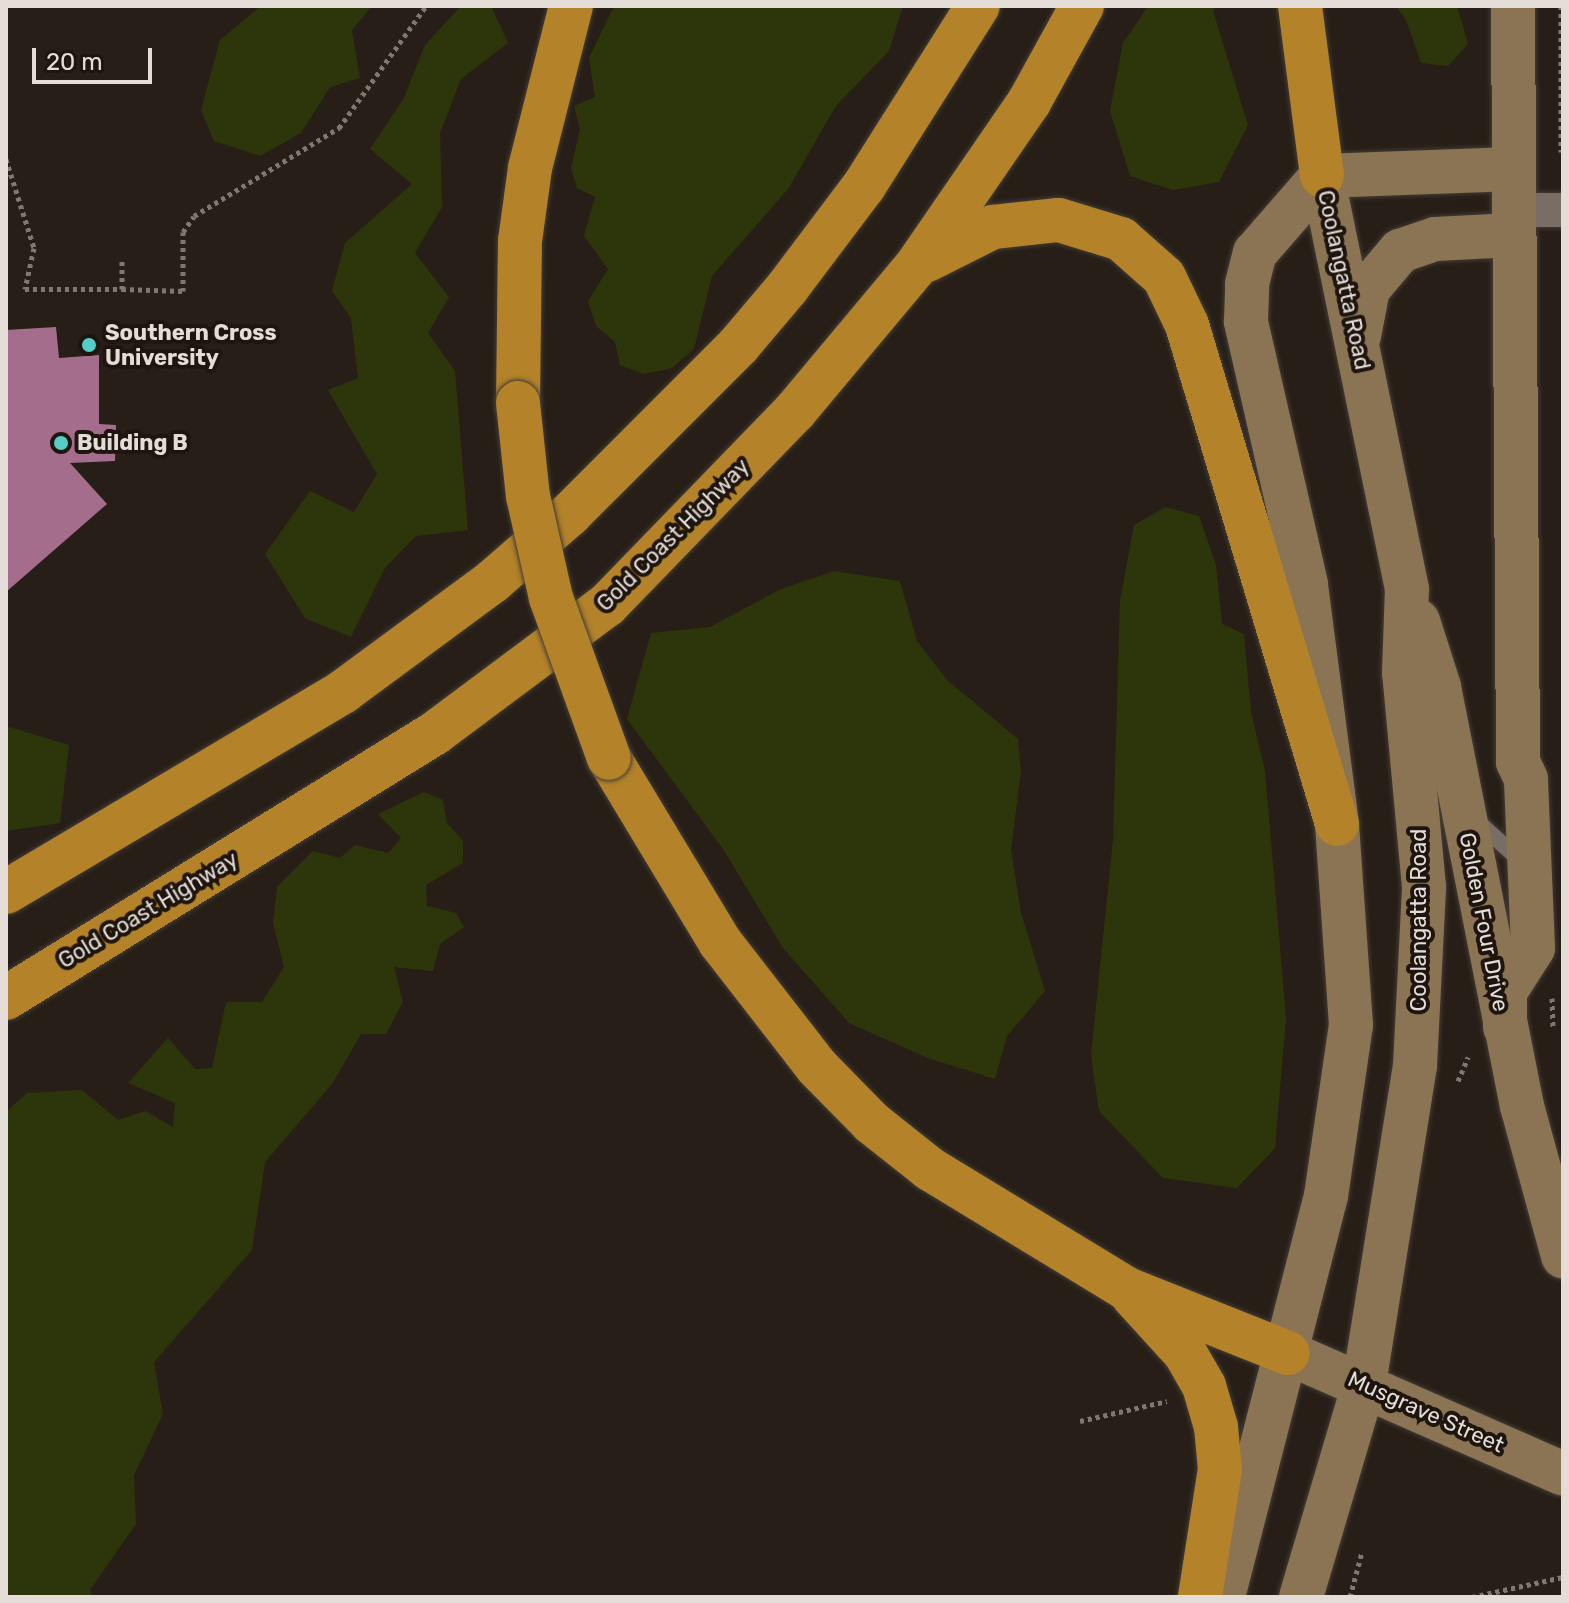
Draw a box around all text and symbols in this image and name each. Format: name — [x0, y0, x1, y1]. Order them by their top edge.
scale bar — [36, 32, 156, 82]
text: 20 m — [46, 48, 103, 76]
street label: Coolangatta Road — [1312, 188, 1376, 372]
place label: Southern Cross University — [105, 319, 277, 370]
marker: Southern Cross University — [80, 336, 98, 354]
place label: Building B — [77, 430, 188, 456]
marker: Building B — [52, 434, 70, 452]
street label: Gold Coast Highway — [591, 453, 755, 617]
street label: Coolangatta Road — [1406, 829, 1432, 1011]
street label: Golden Four Drive — [1454, 830, 1514, 1014]
street label: Gold Coast Highway — [53, 846, 243, 974]
street label: Musgrave Street — [1344, 1366, 1508, 1458]

